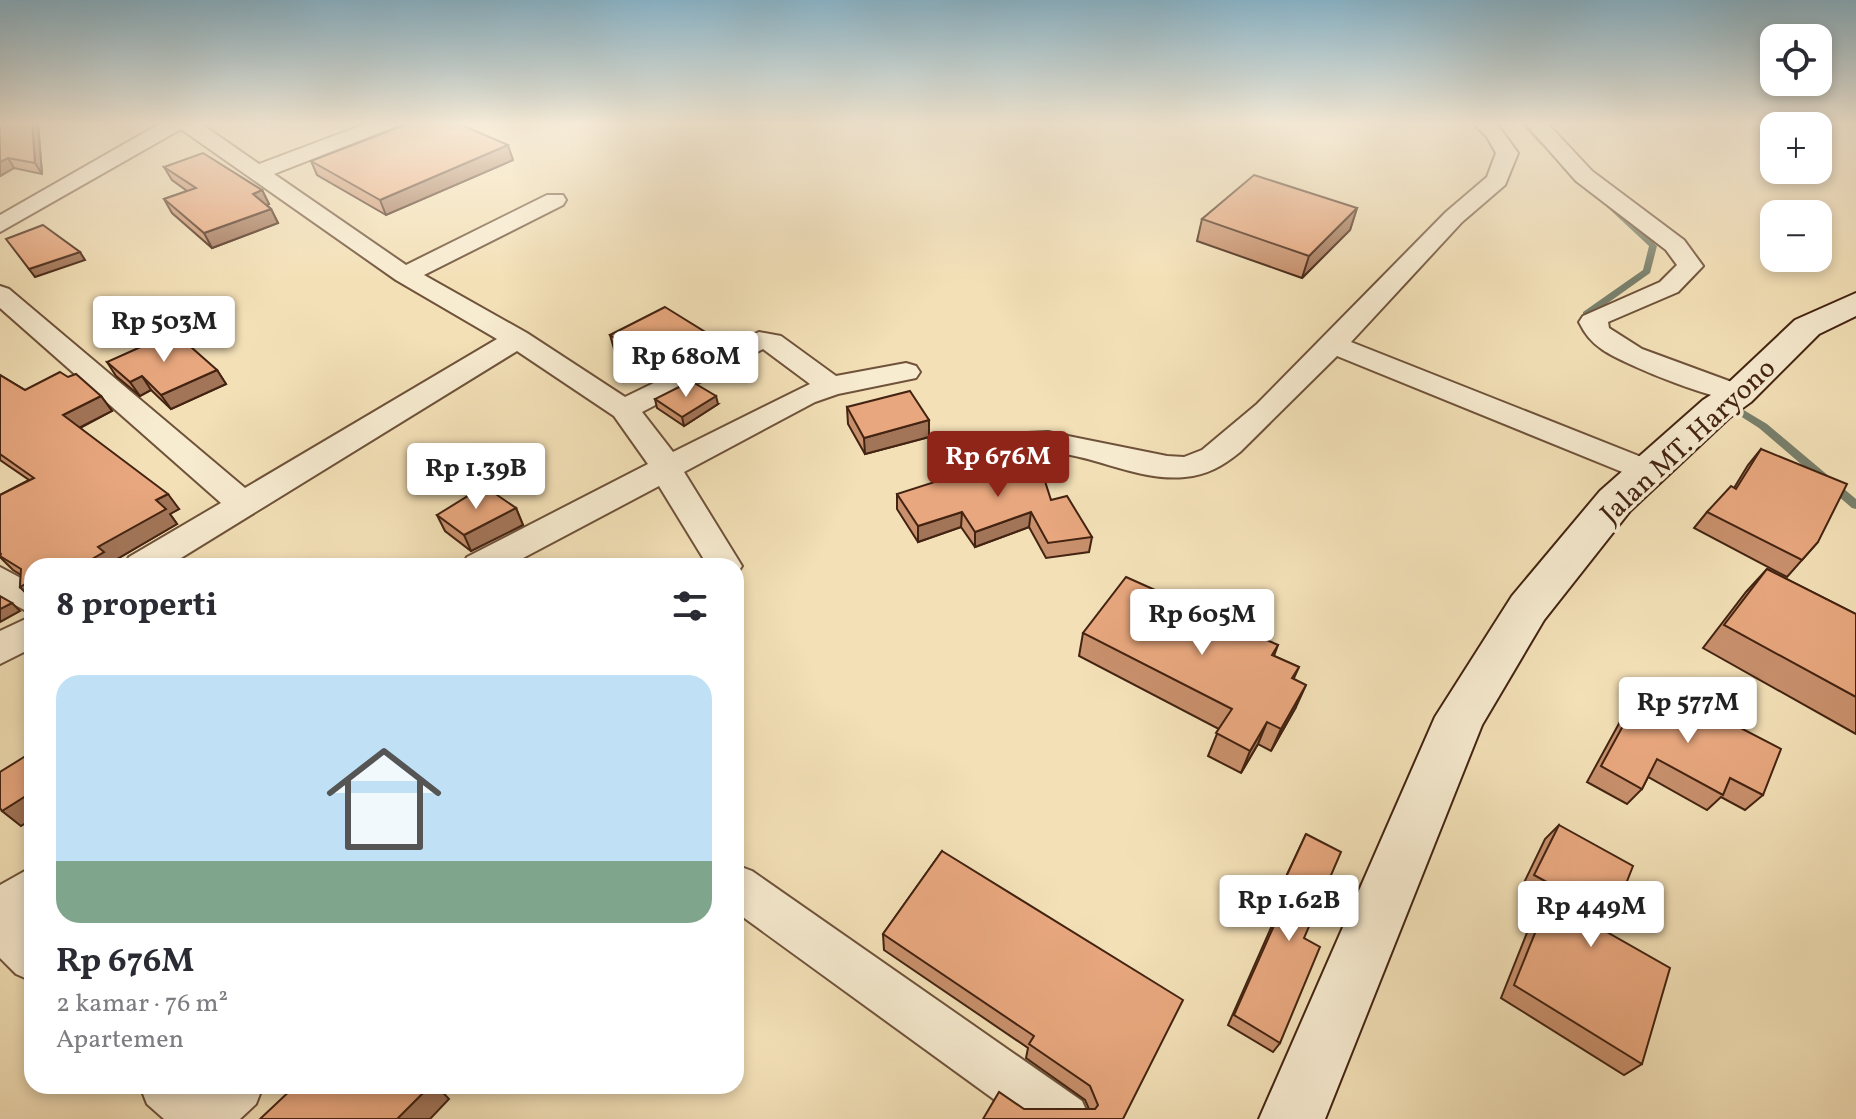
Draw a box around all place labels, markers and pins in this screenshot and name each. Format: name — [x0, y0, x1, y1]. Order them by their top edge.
pin: Rp 503M — [90, 296, 238, 364]
pin: Rp 680M — [612, 331, 760, 399]
pin: Rp 676M — [924, 431, 1072, 499]
pin: Rp 1.39B — [393, 443, 559, 511]
pin: Rp 605M — [1128, 589, 1276, 657]
pin: Rp 577M — [1614, 677, 1762, 745]
pin: Rp 1.62B — [1206, 875, 1372, 943]
pin: Rp 449M — [1517, 881, 1665, 949]

